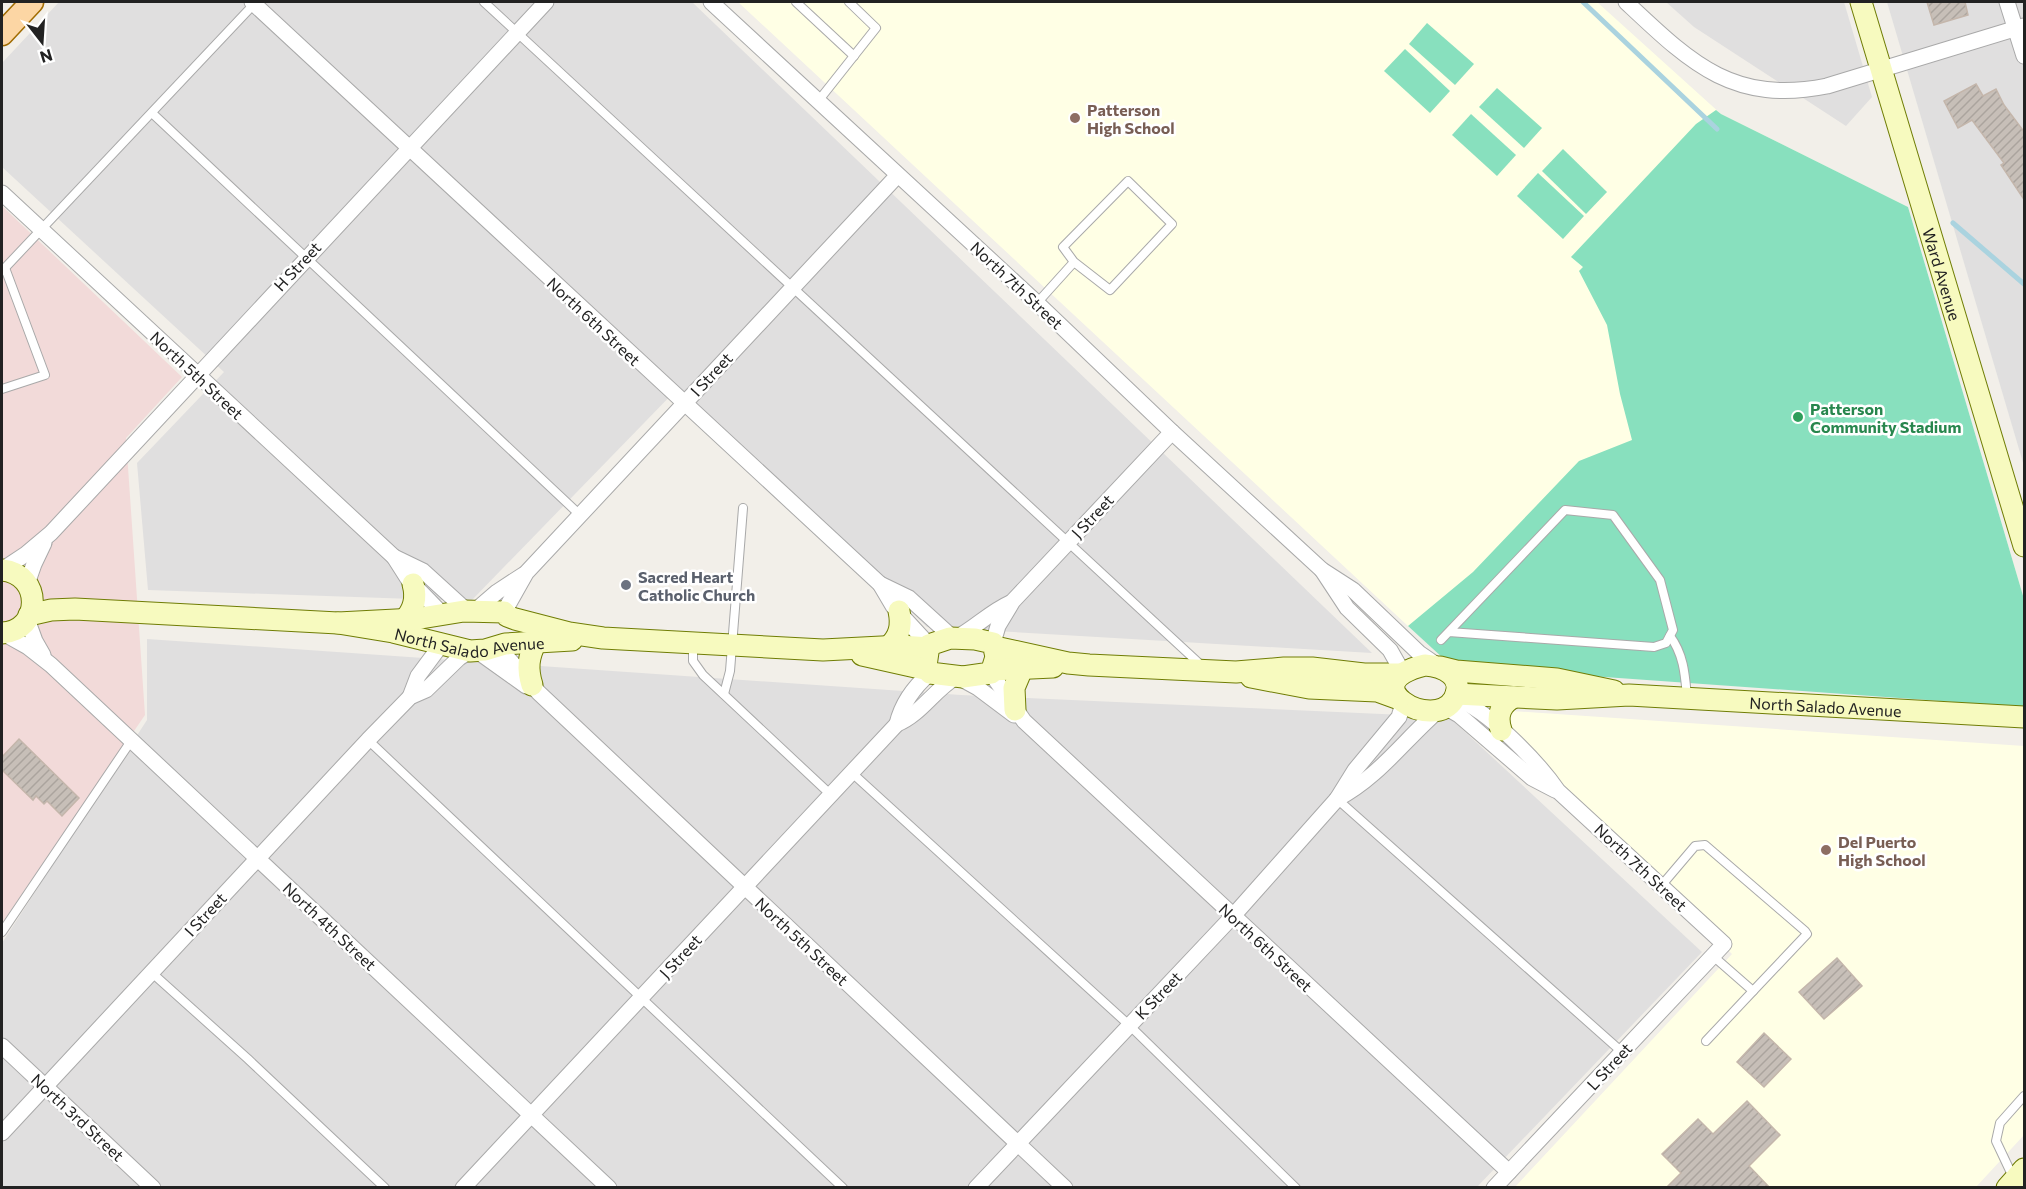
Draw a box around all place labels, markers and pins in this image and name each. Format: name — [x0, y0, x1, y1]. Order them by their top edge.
place label: Patterson High School — [1087, 100, 1175, 137]
marker: Patterson High School — [1068, 111, 1082, 125]
place label: Patterson Community Stadium — [1810, 399, 1961, 436]
marker: Patterson Community Stadium — [1791, 410, 1805, 424]
place label: Sacred Heart Catholic Church — [638, 567, 755, 604]
marker: Sacred Heart Catholic Church — [619, 578, 633, 592]
place label: Del Puerto High School — [1838, 832, 1926, 869]
marker: Del Puerto High School — [1819, 843, 1833, 857]

